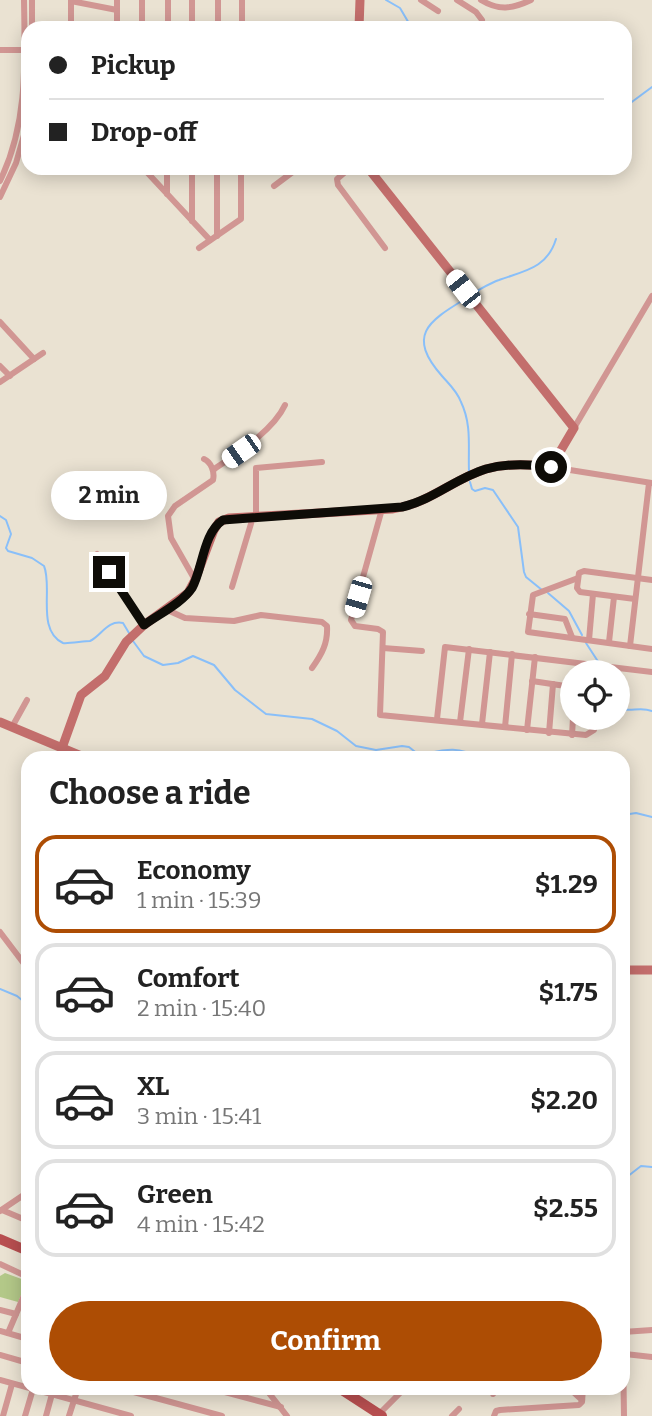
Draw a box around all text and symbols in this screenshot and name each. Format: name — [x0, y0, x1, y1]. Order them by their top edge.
text: Pickup — [91, 50, 176, 81]
text: Drop-off — [91, 117, 197, 148]
car — [442, 266, 485, 312]
car — [218, 430, 265, 472]
route start — [535, 451, 567, 483]
callout: 2 min — [51, 470, 167, 520]
text: 2 min — [78, 481, 140, 509]
route end — [93, 556, 125, 588]
car — [343, 574, 374, 620]
map controls — [560, 660, 630, 730]
button: locate — [560, 660, 630, 730]
text: Choose a ride — [49, 774, 250, 812]
icon: car — [53, 853, 116, 916]
text: Economy — [137, 855, 251, 886]
text: $1.29 — [535, 869, 598, 900]
text: 1 min · 15:39 — [137, 886, 261, 914]
icon: car — [53, 961, 116, 1024]
text: Comfort — [137, 963, 240, 994]
text: $1.75 — [538, 977, 598, 1008]
text: 2 min · 15:40 — [137, 994, 266, 1022]
icon: car — [53, 1069, 116, 1132]
text: XL — [137, 1071, 169, 1102]
text: $2.20 — [530, 1085, 598, 1116]
text: 3 min · 15:41 — [137, 1102, 261, 1130]
icon: car — [53, 1177, 116, 1240]
text: Green — [137, 1179, 213, 1210]
text: $2.55 — [533, 1193, 598, 1224]
text: 4 min · 15:42 — [137, 1210, 265, 1238]
button: Confirm — [49, 1301, 602, 1381]

